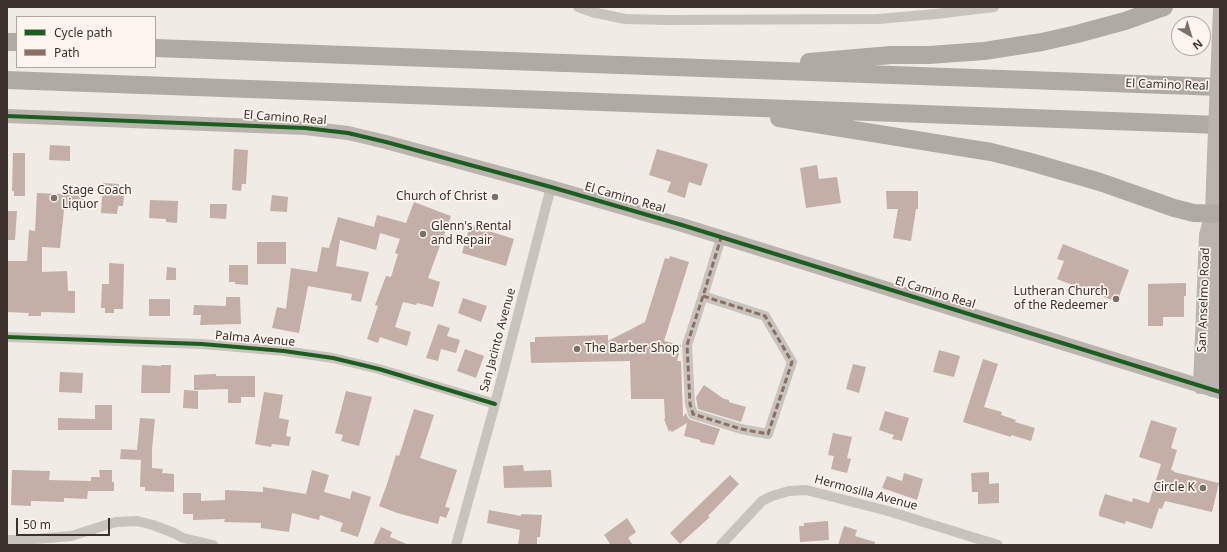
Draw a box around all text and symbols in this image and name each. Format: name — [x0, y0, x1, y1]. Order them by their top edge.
legend — [16, 16, 156, 68]
north arrow — [1171, 16, 1211, 56]
text: Cycle path — [54, 24, 112, 41]
text: N — [1190, 36, 1206, 54]
text: Path — [54, 44, 80, 61]
street label: El Camino Real — [1125, 76, 1209, 94]
street label: El Camino Real — [243, 108, 327, 128]
street label: El Camino Real — [583, 180, 667, 216]
place label: Stage Coach Liquor — [62, 184, 132, 212]
place label: Church of Christ — [396, 190, 487, 204]
marker: Church of Christ — [490, 192, 500, 202]
marker: Stage Coach Liquor — [49, 193, 59, 203]
place label: Glenn's Rental and Repair — [431, 220, 511, 248]
marker: Glenn's Rental and Repair — [418, 229, 428, 239]
street label: San Anselmo Road — [1195, 247, 1213, 353]
street label: El Camino Real — [893, 274, 977, 312]
place label: Lutheran Church of the Redeemer — [1013, 285, 1108, 313]
street label: San Jacinto Avenue — [477, 286, 519, 394]
marker: Lutheran Church of the Redeemer — [1111, 294, 1121, 304]
street label: Palma Avenue — [214, 328, 296, 350]
place label: The Barber Shop — [585, 342, 679, 356]
marker: The Barber Shop — [572, 344, 582, 354]
street label: Hermosilla Avenue — [813, 472, 919, 514]
place label: Circle K — [1153, 481, 1195, 495]
marker: Circle K — [1198, 483, 1208, 493]
scale bar — [18, 510, 112, 536]
text: 50 m — [23, 516, 51, 533]

